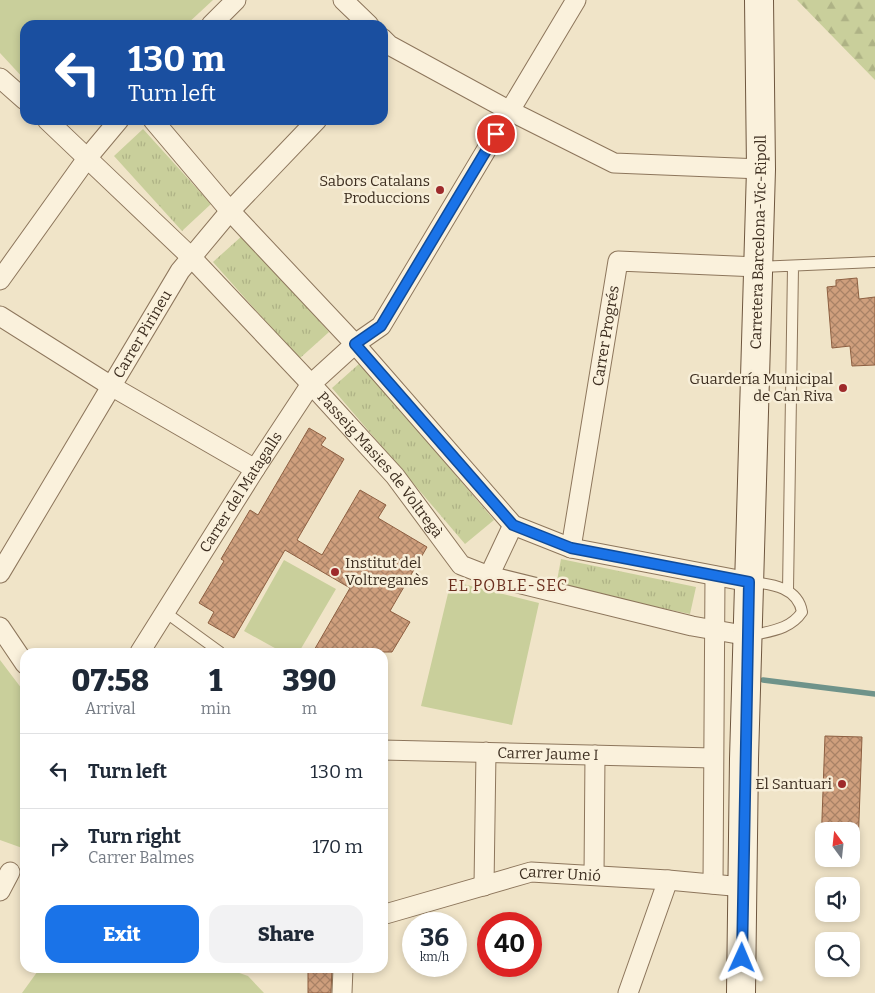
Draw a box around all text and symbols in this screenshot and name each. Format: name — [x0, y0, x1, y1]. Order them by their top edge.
text: 130 m — [128, 38, 225, 80]
icon: left — [45, 40, 110, 105]
text: Turn left — [128, 80, 216, 107]
pin — [475, 113, 517, 155]
icon: arrive — [482, 120, 510, 148]
street label: Carretera Barcelona-Vic-Ripoll — [747, 135, 770, 350]
place label: Sabors Catalans Produccions — [319, 172, 430, 207]
marker: Sabors Catalans Produccions — [434, 184, 446, 196]
street label: Carrer Progrés — [589, 284, 623, 388]
street label: Carrer Pirineu — [109, 287, 176, 382]
place label: Guardería Municipal de Can Riva — [689, 370, 833, 405]
marker: Guardería Municipal de Can Riva — [837, 382, 849, 394]
street label: Passeig Masies de Voltregà — [314, 388, 447, 541]
street label: Carrer del Matagalls — [196, 428, 286, 556]
place label: Institut del Voltreganès — [345, 554, 428, 589]
marker: Institut del Voltreganès — [329, 566, 341, 578]
district label: EL POBLE-SEC — [448, 576, 568, 595]
text: 07:58 — [72, 663, 149, 699]
text: 1 — [209, 663, 222, 699]
text: 390 — [282, 663, 336, 699]
text: Arrival — [85, 699, 136, 718]
text: min — [201, 699, 231, 718]
text: m — [302, 699, 317, 718]
street label: Carrer Jaume I — [497, 744, 599, 764]
icon: left — [45, 757, 73, 785]
text: Turn left — [88, 760, 167, 783]
text: 130 m — [310, 760, 363, 783]
place label: El Santuari — [755, 775, 833, 793]
marker: El Santuari — [836, 778, 848, 790]
north arrow — [815, 822, 860, 868]
map controls — [815, 822, 860, 977]
text: Turn right — [88, 825, 181, 848]
icon: right — [45, 832, 73, 860]
text: 170 m — [312, 835, 363, 858]
text: Carrer Balmes — [88, 848, 194, 867]
street label: Carrer Unió — [517, 863, 601, 885]
button: sound — [815, 877, 860, 922]
button: Exit — [45, 905, 199, 963]
button: Share — [209, 905, 363, 963]
speed limit sign: 40 — [477, 912, 542, 977]
text: 36 — [420, 923, 449, 953]
position arrow — [715, 931, 767, 983]
button: search — [815, 932, 860, 977]
text: km/h — [420, 950, 449, 964]

